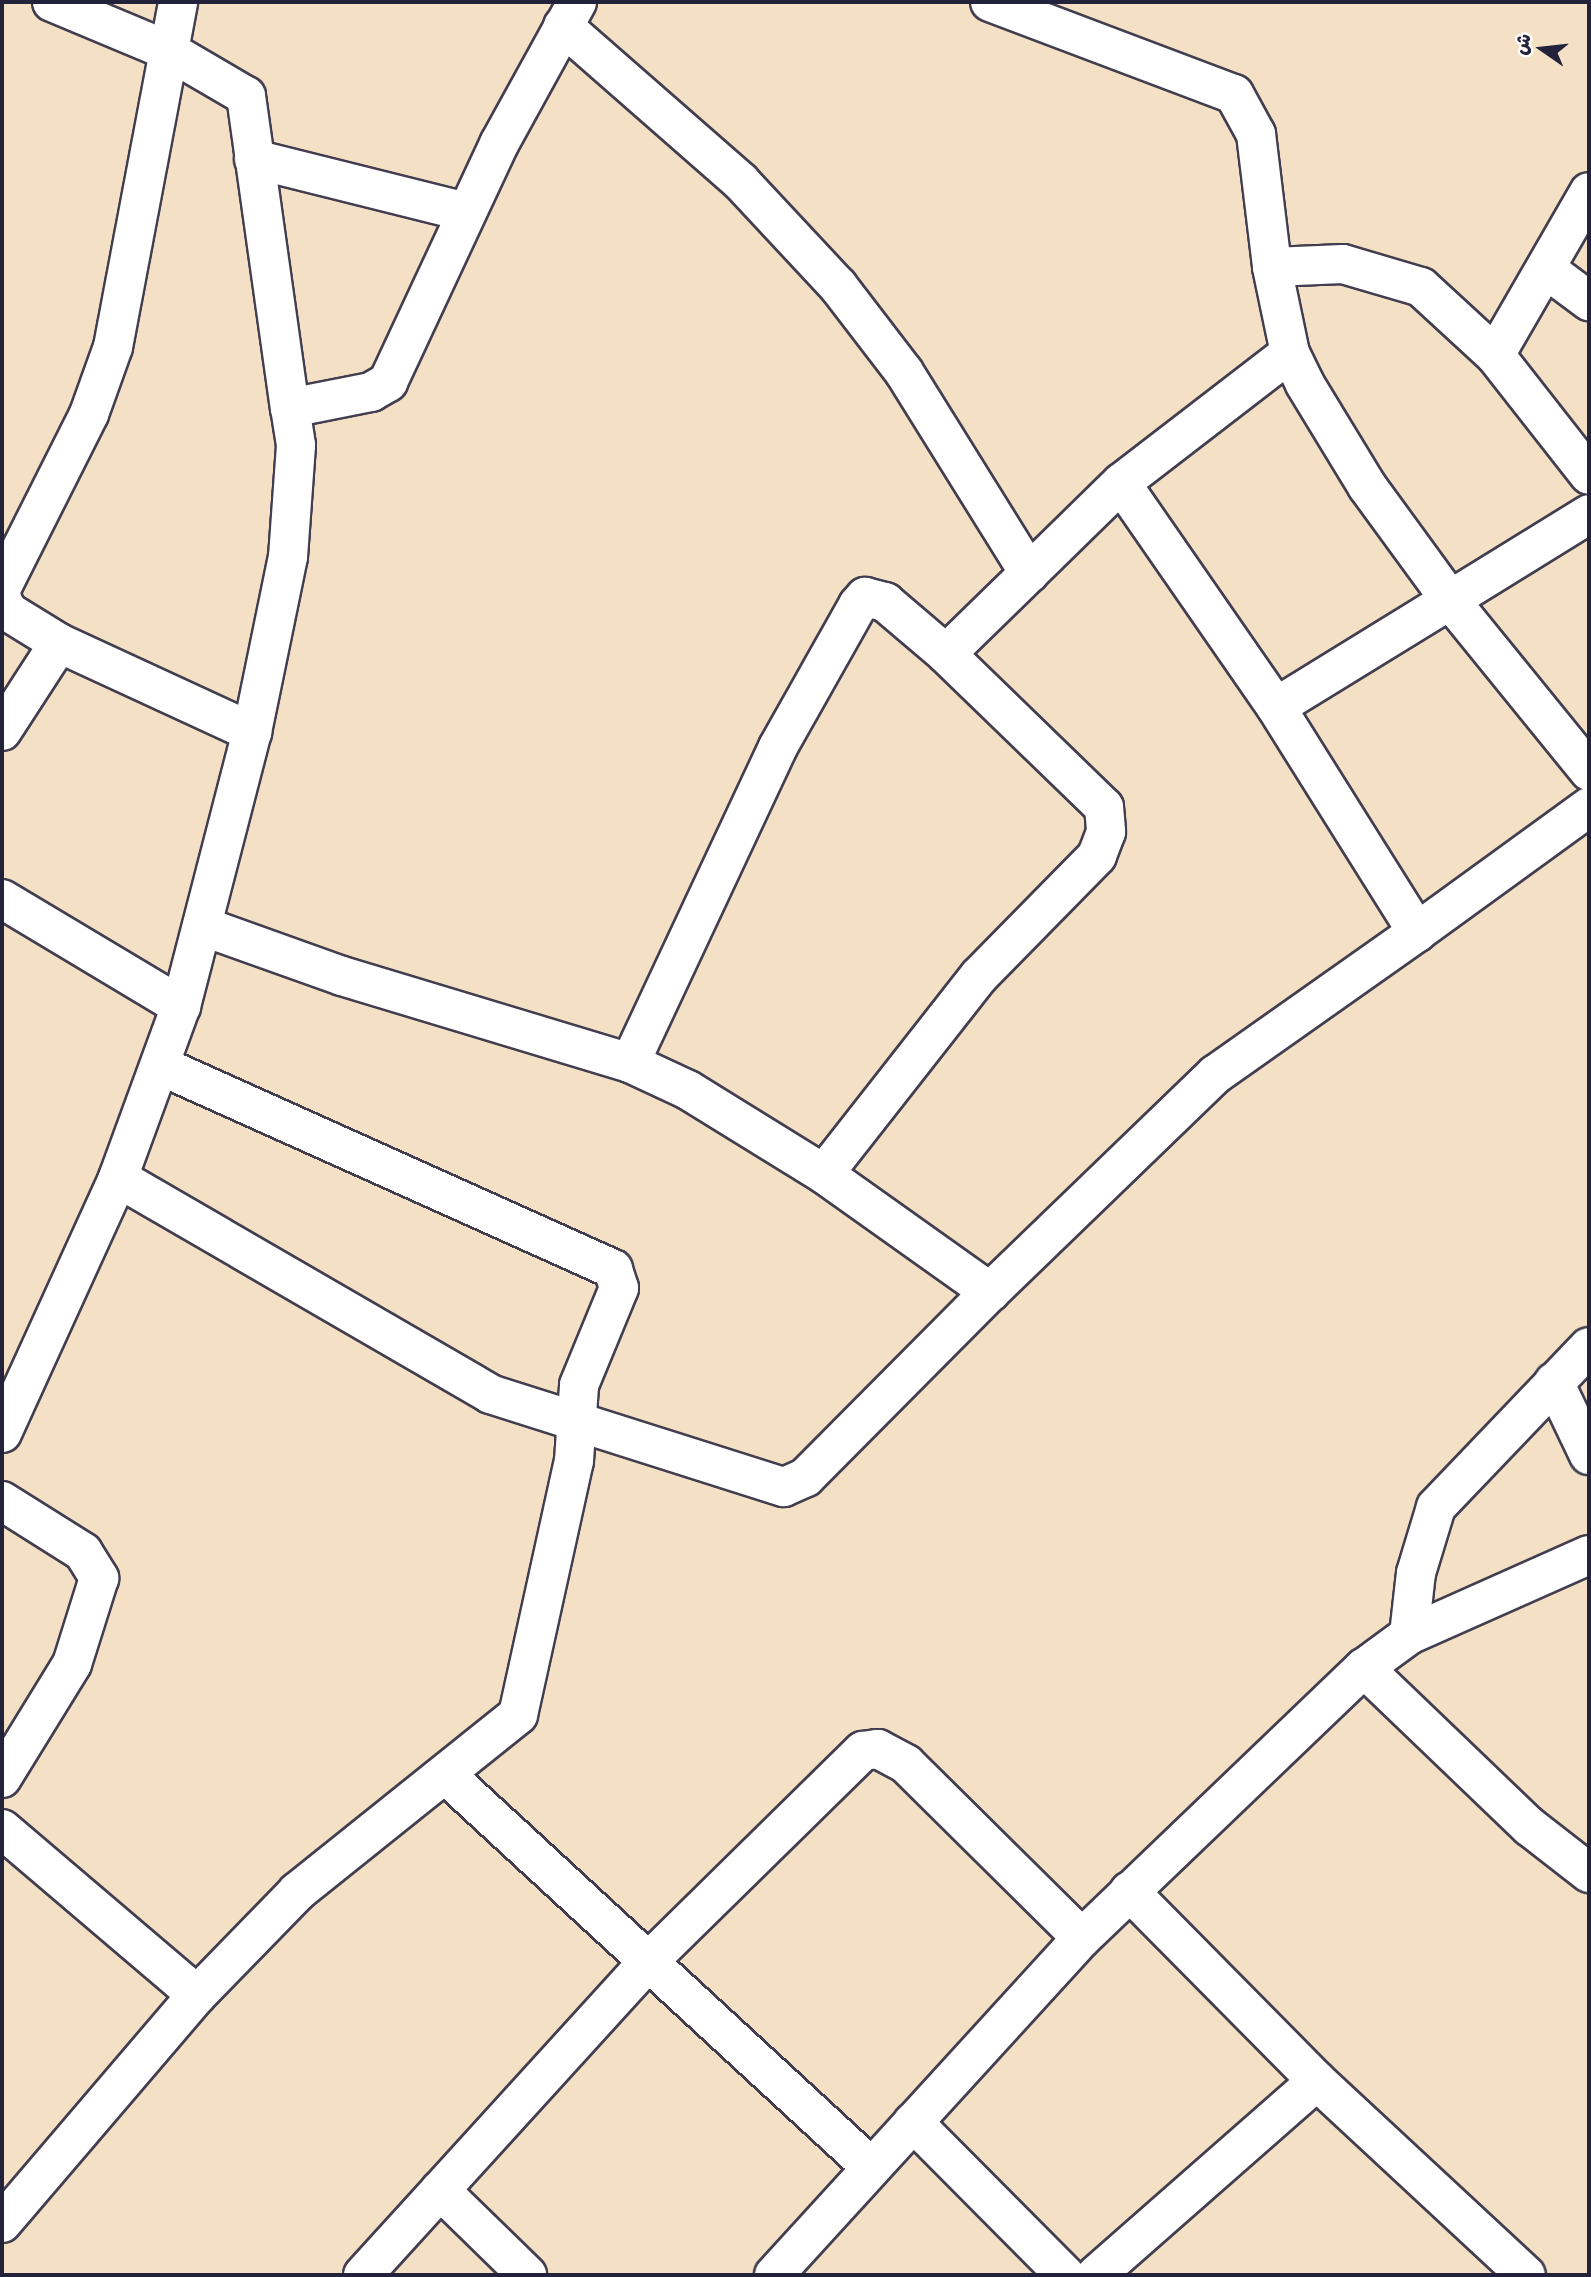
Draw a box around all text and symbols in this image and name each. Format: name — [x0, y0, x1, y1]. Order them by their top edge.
north arrow — [1507, 14, 1577, 84]
text: ش — [1506, 31, 1536, 57]

